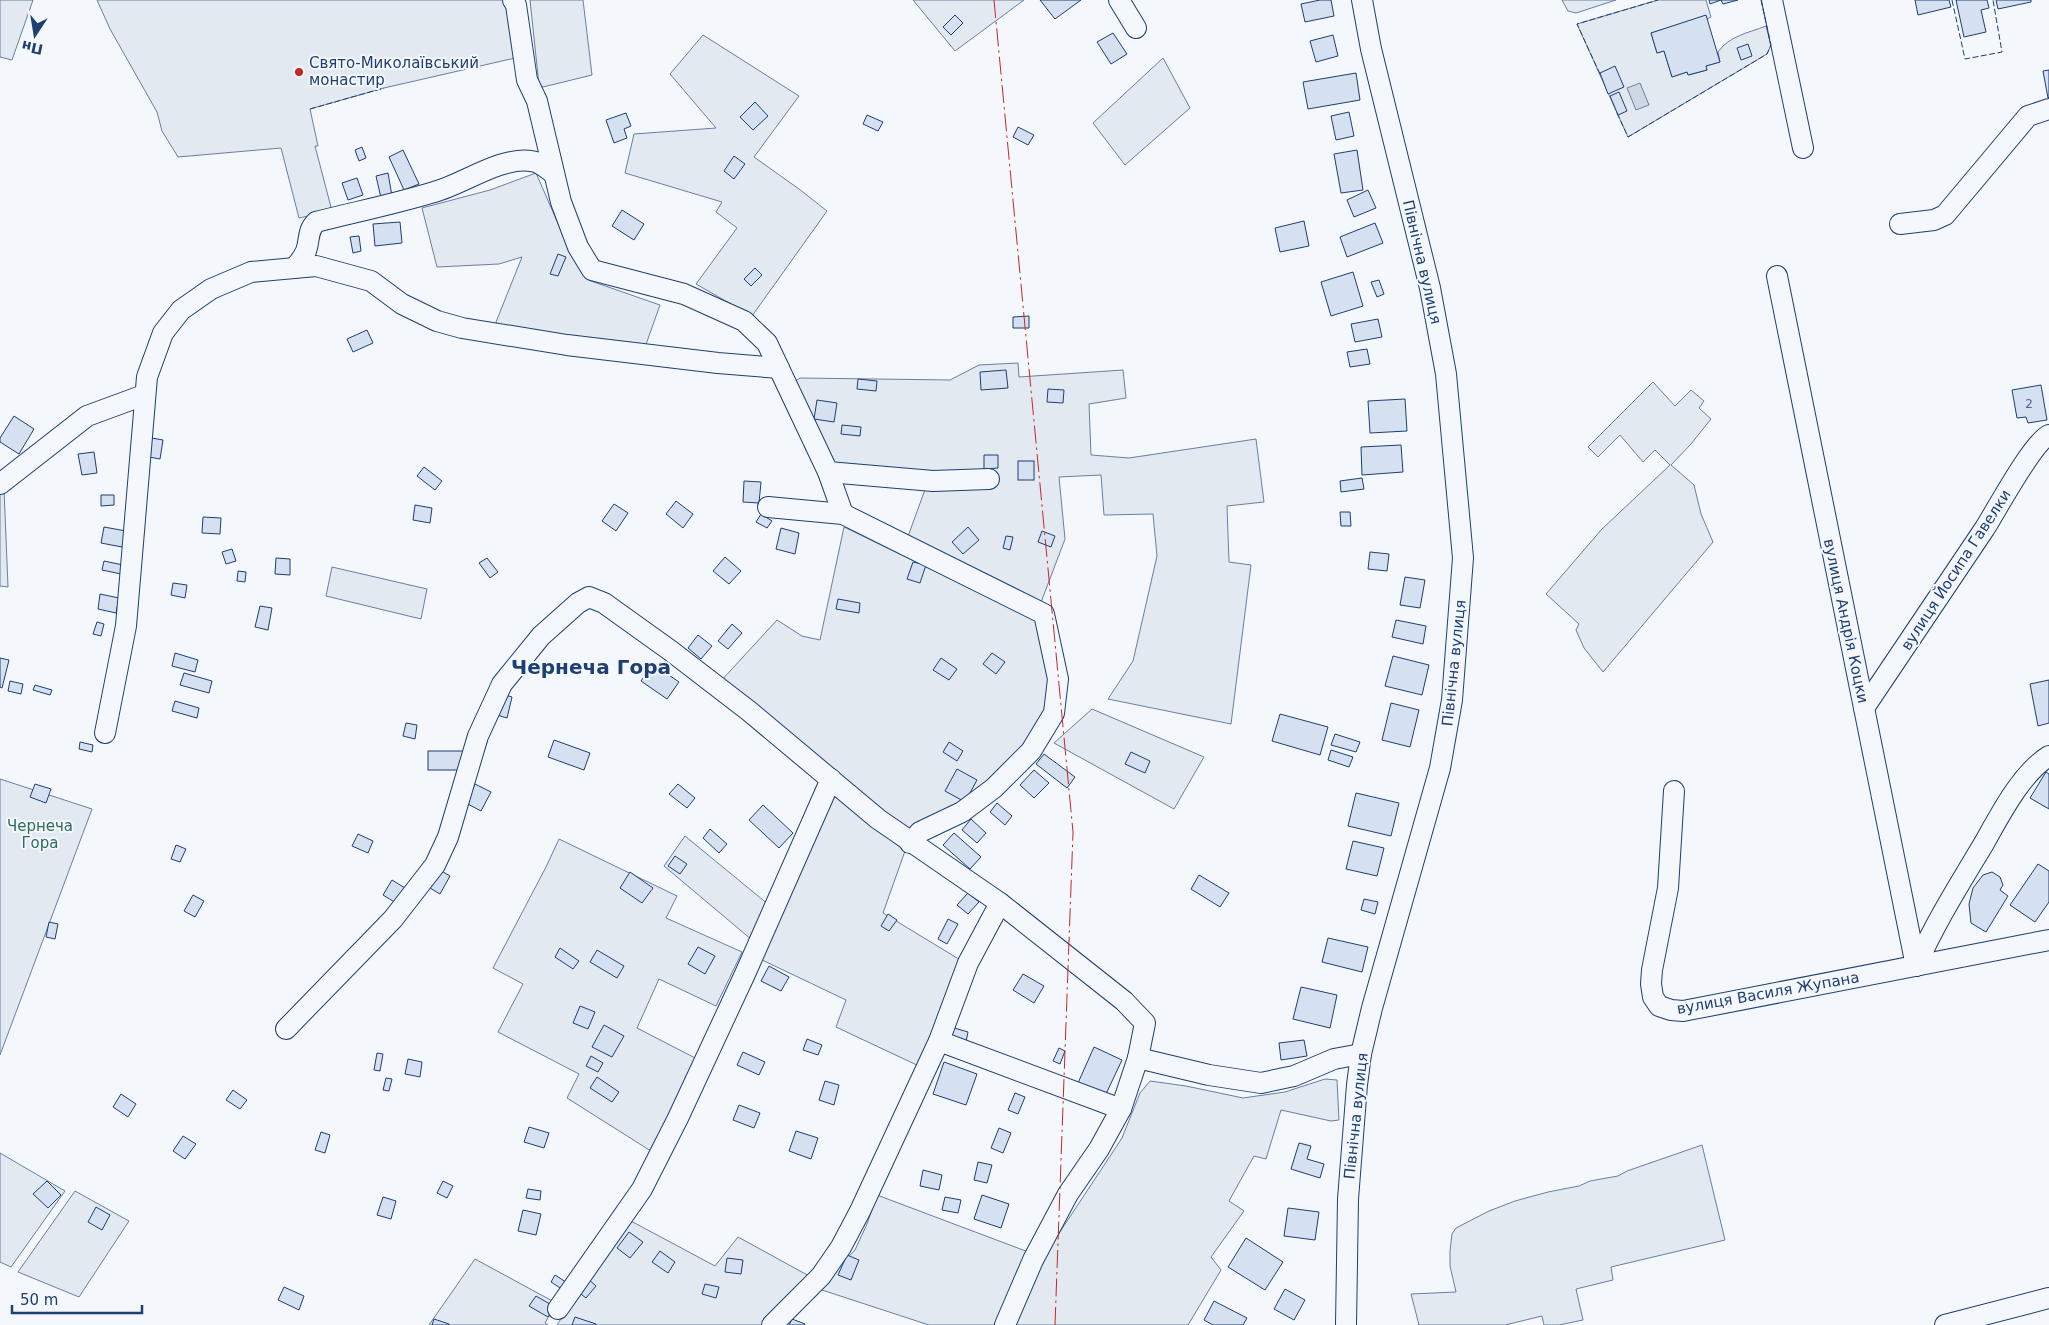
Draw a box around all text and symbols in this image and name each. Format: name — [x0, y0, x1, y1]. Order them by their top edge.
north arrow — [10, 10, 60, 60]
text: Пн — [20, 38, 44, 58]
place label: Свято-Миколаївський монастир — [309, 54, 479, 89]
marker: Свято-Миколаївський монастир — [293, 66, 305, 78]
street label: Північна вулиця — [1399, 198, 1445, 326]
house number: 2 — [2025, 397, 2033, 411]
street label: вулиця Йосипа Гавелки — [1896, 486, 2015, 654]
street label: вулиця Андрія Коцки — [1820, 537, 1872, 705]
street label: Північна вулиця — [1438, 599, 1470, 727]
district label: Чернеча Гора — [511, 655, 671, 679]
park label: Чернеча Гора — [7, 817, 73, 852]
street label: вулиця Василя Жупана — [1675, 968, 1861, 1018]
street label: Північна вулиця — [1340, 1052, 1372, 1180]
scale bar — [12, 1282, 142, 1314]
text: 50 m — [20, 1291, 58, 1309]

